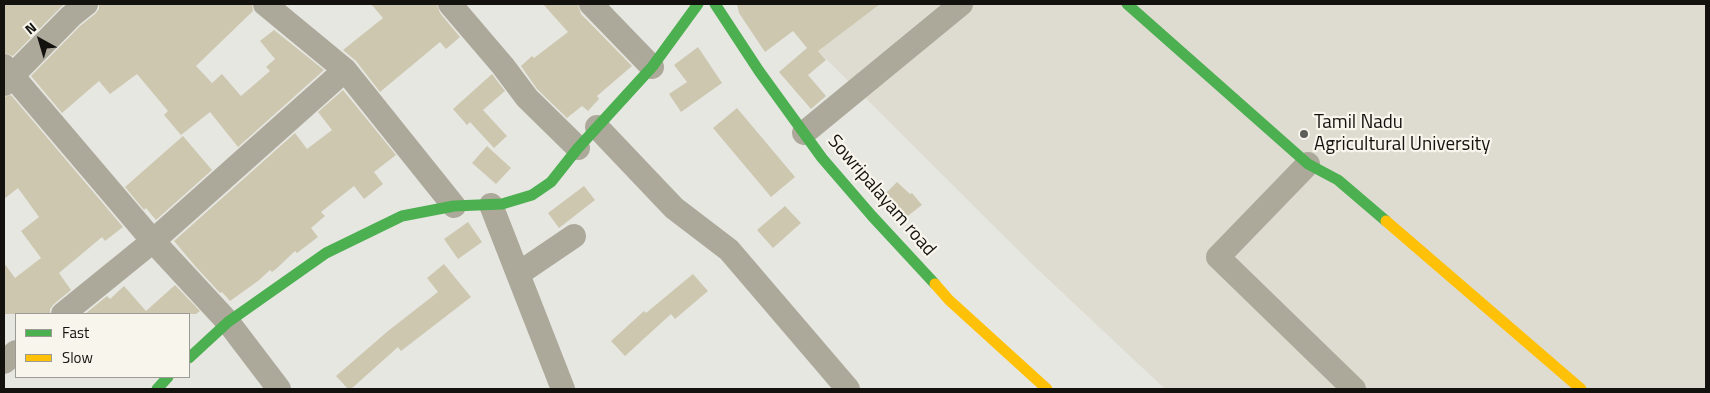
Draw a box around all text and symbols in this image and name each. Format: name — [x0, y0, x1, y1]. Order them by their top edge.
north arrow — [15, 15, 65, 65]
text: N — [20, 17, 41, 39]
place label: Tamil Nadu Agricultural University — [1314, 112, 1490, 156]
marker: Tamil Nadu Agricultural University — [1298, 128, 1310, 140]
street label: Sowripalayam road — [822, 131, 940, 261]
legend — [15, 313, 190, 378]
text: Fast — [62, 321, 89, 344]
text: Slow — [62, 346, 93, 369]

